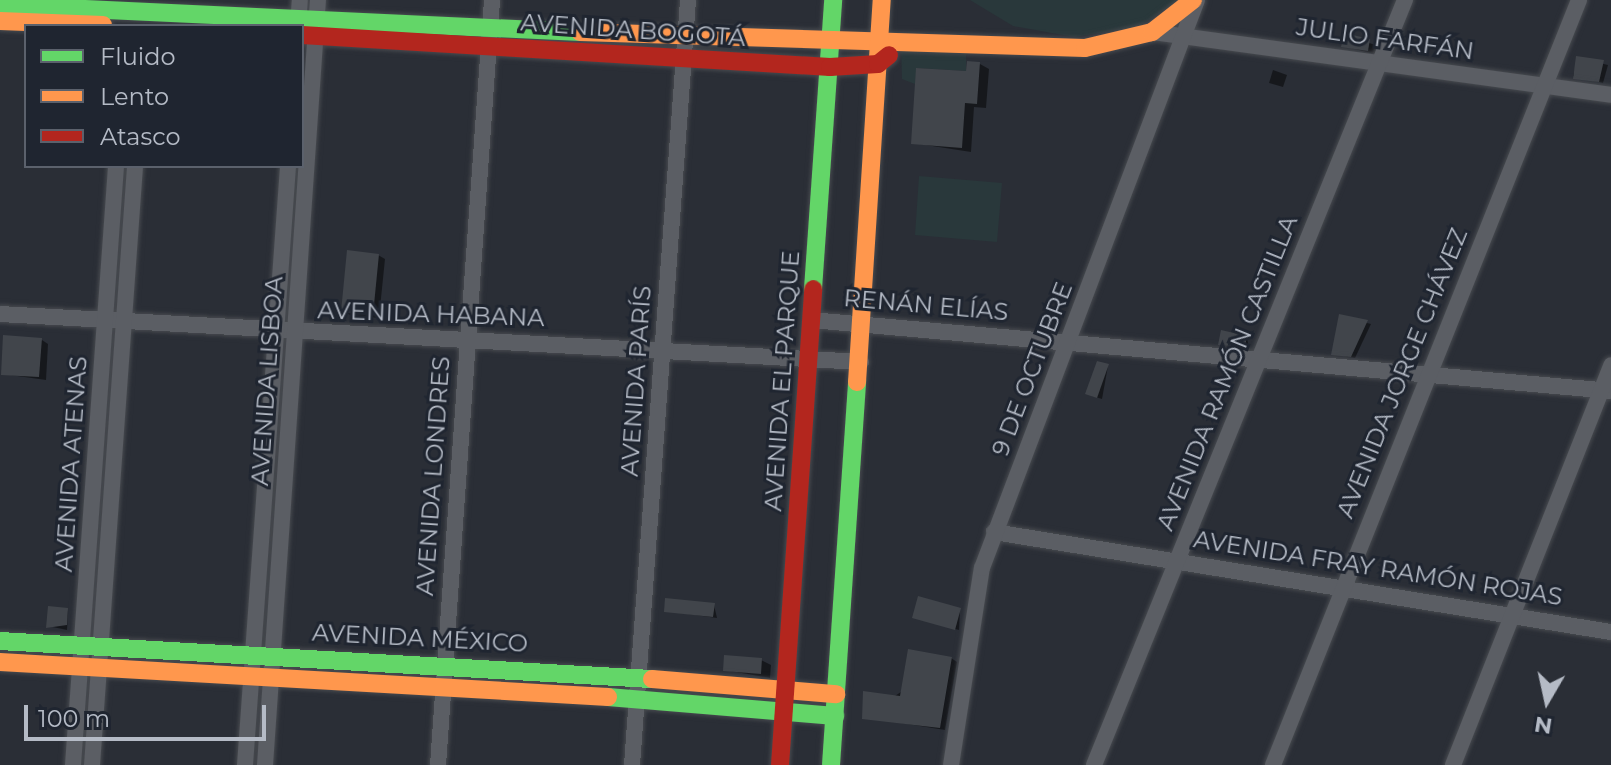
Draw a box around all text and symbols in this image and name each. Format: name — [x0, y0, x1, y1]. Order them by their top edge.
street label: AVENIDA BOGOTÁ — [520, 8, 746, 52]
street label: JULIO FARFÁN — [1294, 12, 1476, 66]
legend — [24, 24, 304, 168]
text: Fluido — [100, 42, 176, 71]
text: Lento — [100, 82, 169, 111]
text: Atasco — [100, 122, 181, 151]
street label: AVENIDA RAMÓN CASTILLA — [1151, 211, 1303, 535]
street label: AVENIDA JORGE CHÁVEZ — [1331, 224, 1473, 522]
street label: AVENIDA EL PARQUE — [759, 250, 805, 512]
street label: AVENIDA LISBOA — [245, 275, 289, 487]
street label: 9 DE OCTUBRE — [986, 278, 1078, 460]
street label: RENÁN ELÍAS — [842, 283, 1010, 327]
street label: AVENIDA PARÍS — [615, 285, 657, 477]
street label: AVENIDA HABANA — [317, 296, 545, 332]
street label: AVENIDA ATENAS — [49, 355, 93, 573]
street label: AVENIDA LONDRES — [410, 355, 456, 597]
street label: AVENIDA FRAY RAMÓN ROJAS — [1192, 525, 1564, 611]
street label: AVENIDA MÉXICO — [311, 618, 529, 658]
north arrow — [1507, 661, 1587, 741]
scale bar — [28, 689, 270, 739]
text: 100 m — [38, 704, 110, 733]
text: N — [1532, 710, 1554, 740]

